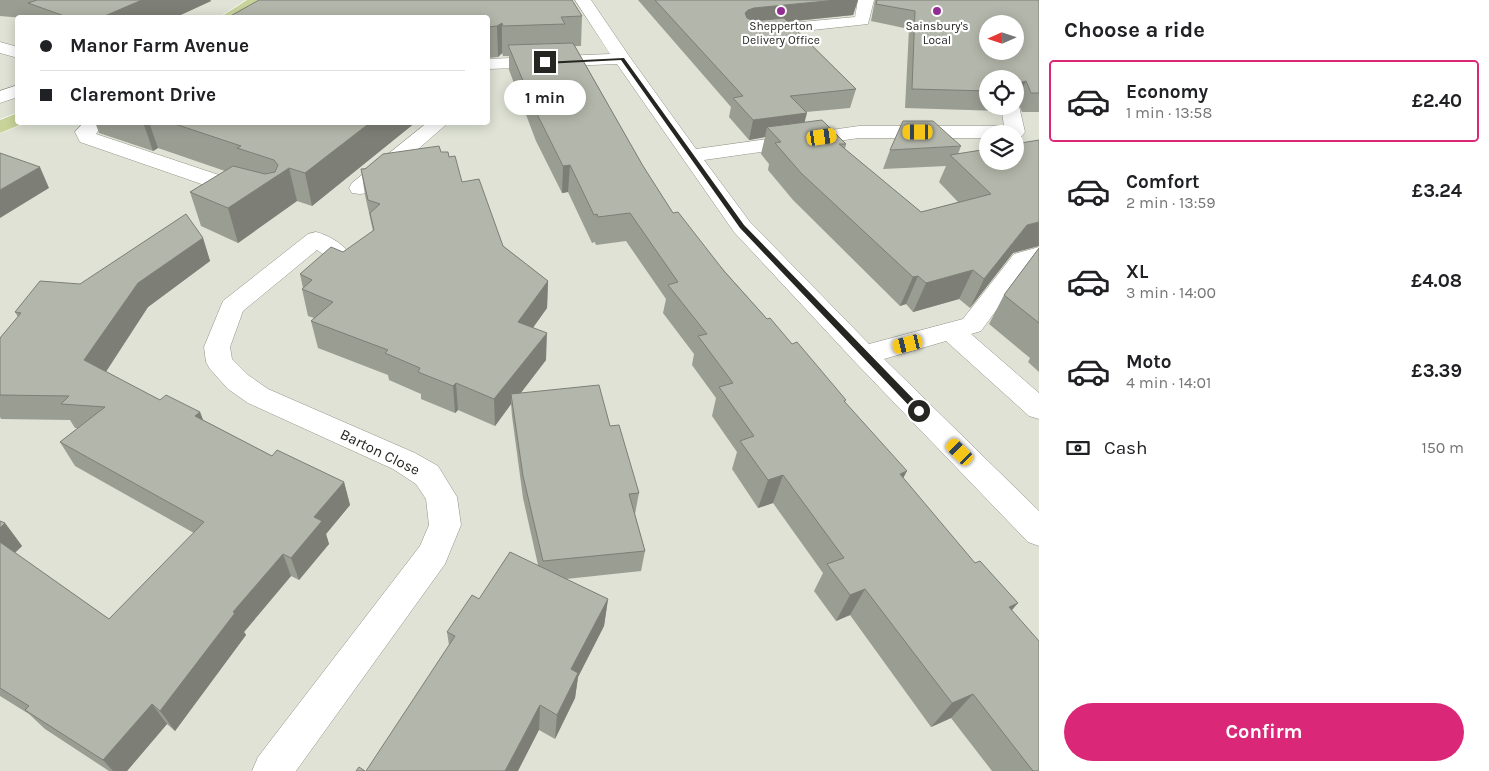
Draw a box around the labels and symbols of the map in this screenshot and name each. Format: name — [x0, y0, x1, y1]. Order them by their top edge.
marker: Shepperton Delivery Office — [775, 5, 787, 17]
marker: Sainsbury's Local — [931, 5, 943, 17]
north arrow — [979, 15, 1024, 60]
place label: Shepperton Delivery Office — [742, 19, 820, 47]
place label: Sainsbury's Local — [905, 19, 969, 47]
route end — [534, 51, 556, 73]
callout: 1 min — [504, 80, 586, 114]
car — [903, 125, 933, 140]
car — [806, 127, 837, 147]
car — [891, 333, 924, 355]
route start — [908, 400, 930, 422]
street label: Barton Close — [337, 425, 423, 479]
car — [944, 436, 975, 468]

